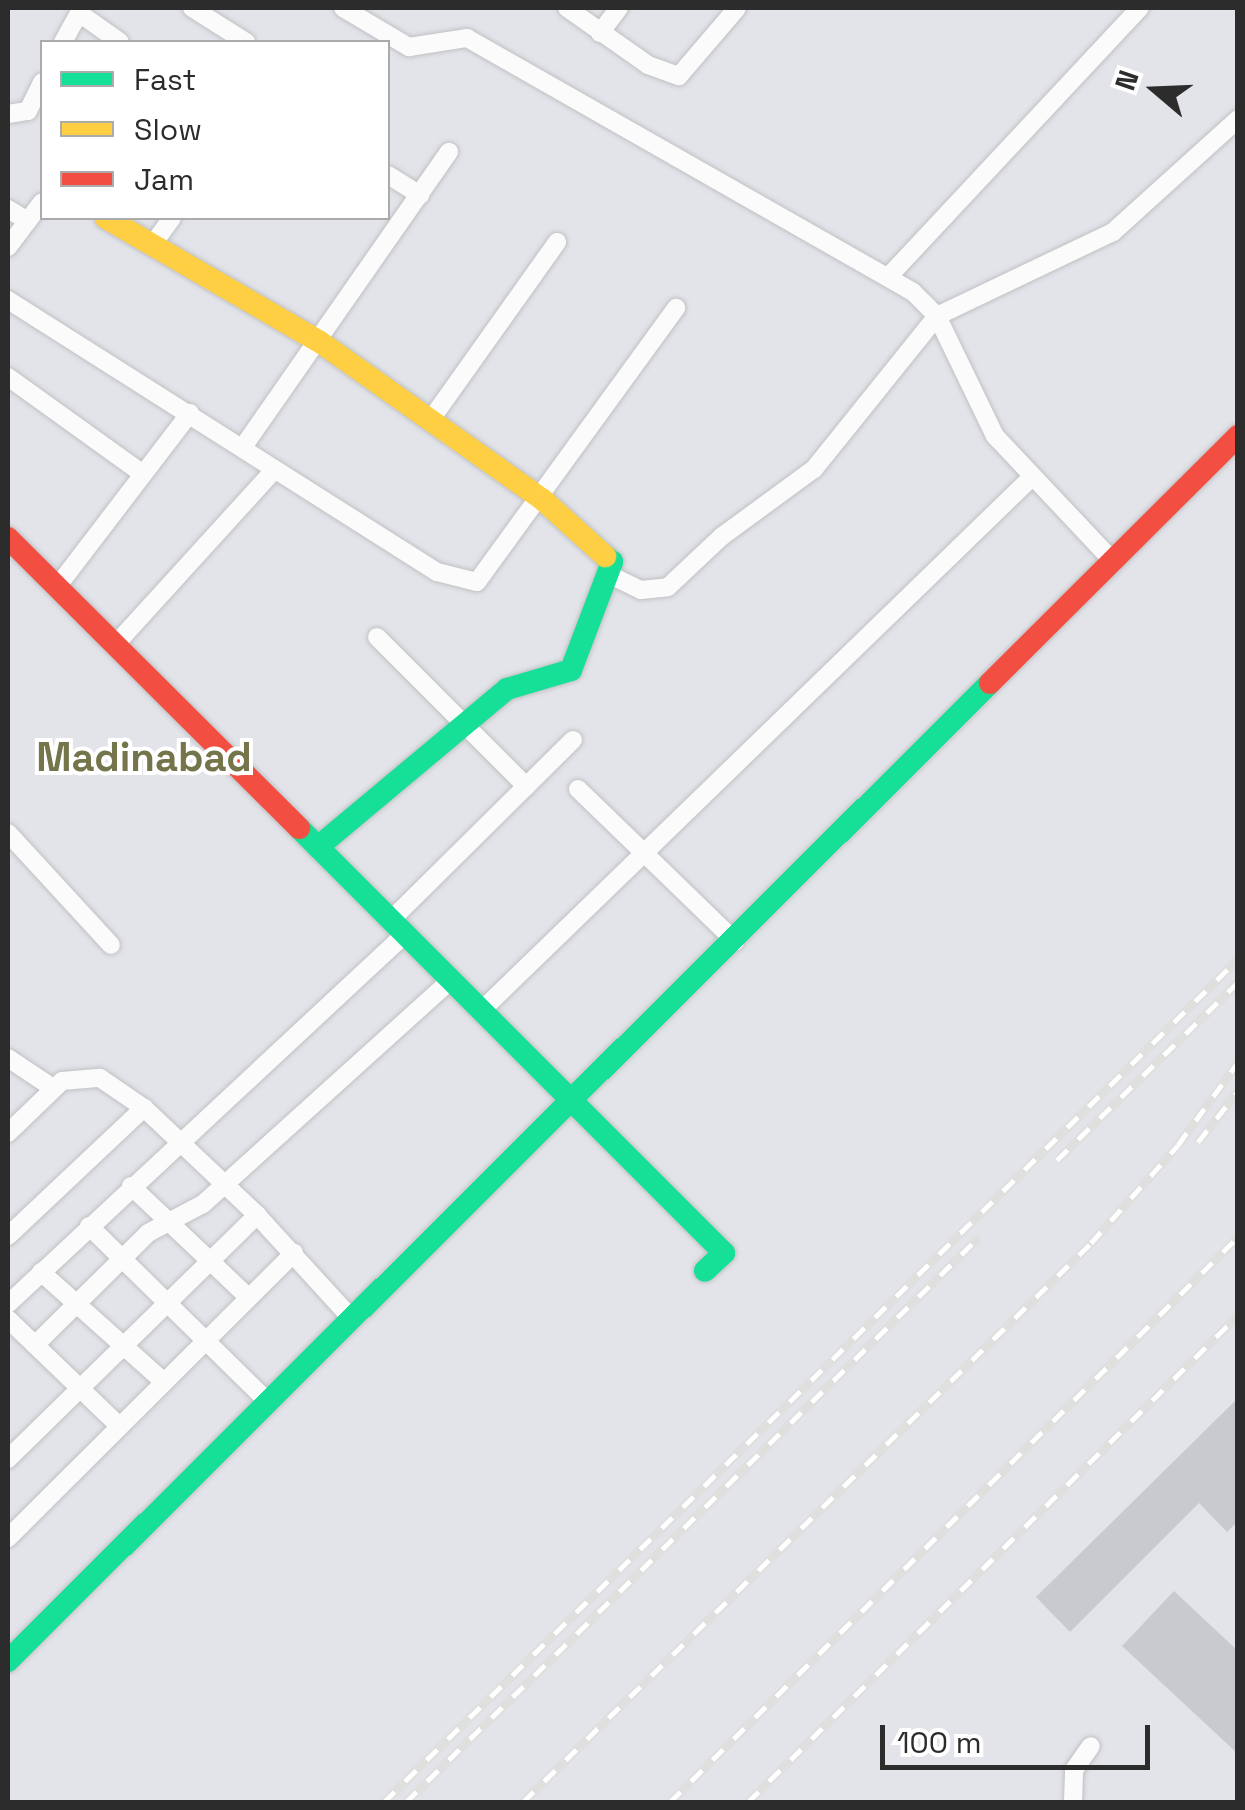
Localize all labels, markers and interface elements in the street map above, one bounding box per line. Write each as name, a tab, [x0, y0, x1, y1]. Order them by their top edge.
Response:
legend	[40, 40, 390, 220]
north arrow	[1105, 40, 1205, 140]
text: Fast	[134, 60, 196, 99]
text: N	[1107, 66, 1147, 95]
text: Slow	[134, 110, 202, 149]
text: Jam	[134, 160, 194, 199]
district label: Madinabad	[36, 734, 252, 782]
scale bar	[885, 1705, 1155, 1767]
text: 100 m	[897, 1723, 982, 1762]

